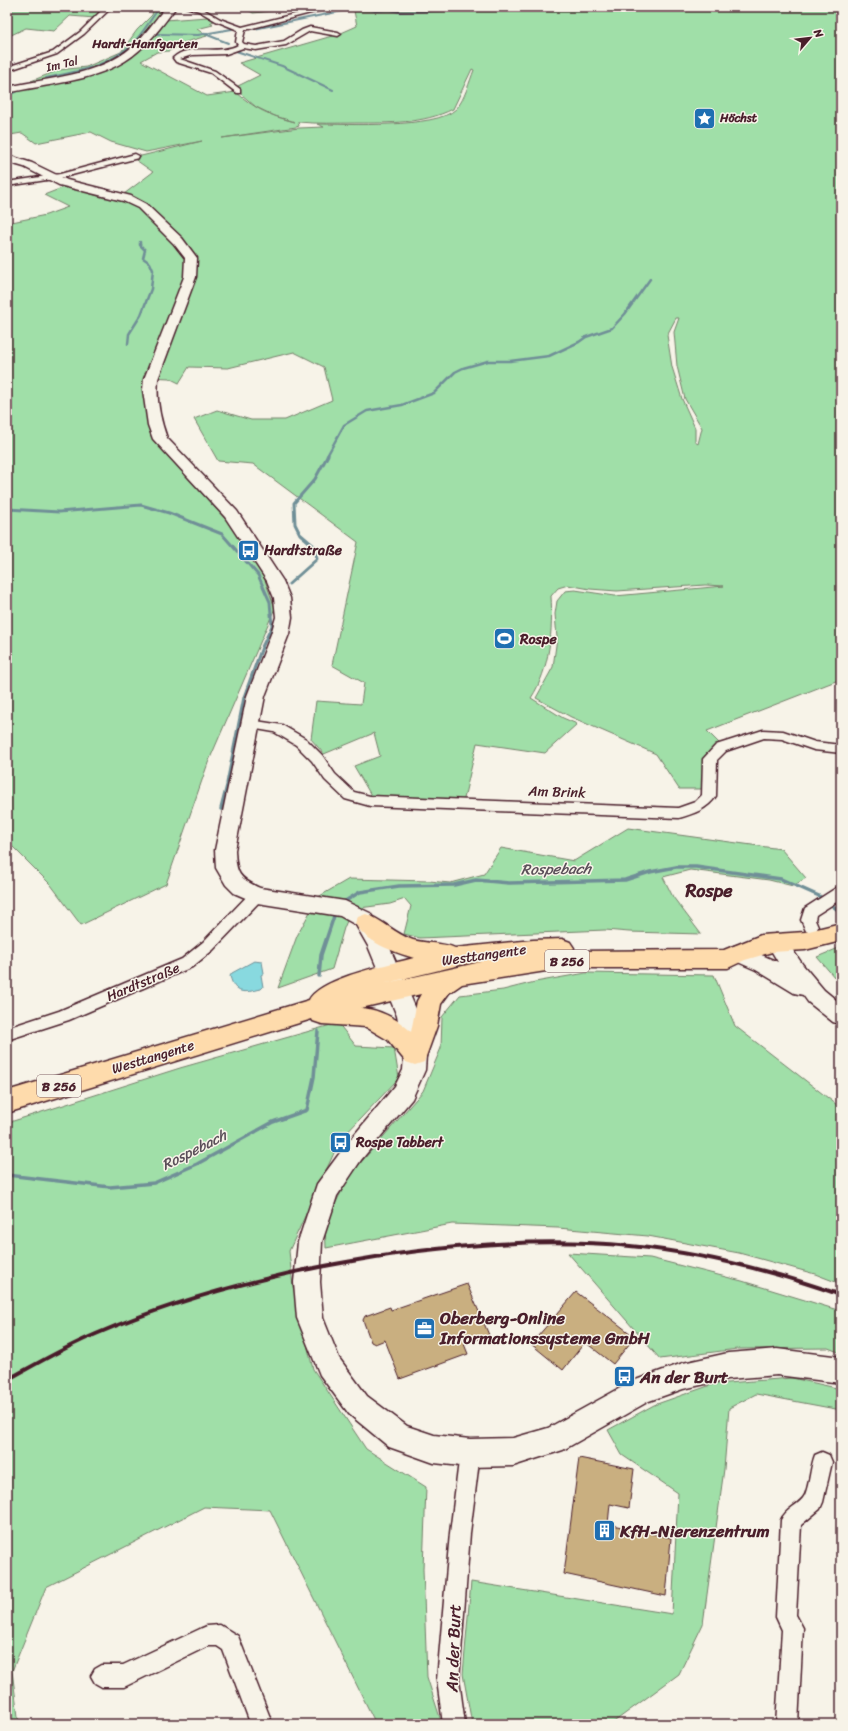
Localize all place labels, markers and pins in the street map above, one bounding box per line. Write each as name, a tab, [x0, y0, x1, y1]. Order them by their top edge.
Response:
place icon: Höchst	[692, 105, 718, 131]
place label: Höchst	[719, 107, 758, 129]
bus stop icon: Hardtstraße	[235, 537, 261, 563]
place label: Hardtstraße	[263, 538, 343, 563]
sports icon: Rospe	[492, 626, 518, 652]
place label: Rospe	[519, 627, 557, 652]
bus stop icon: Rospe Tabbert	[328, 1129, 354, 1155]
place label: Rospe Tabbert	[355, 1130, 445, 1155]
place label: Oberberg-Online Informationssysteme GmbH	[439, 1303, 651, 1353]
office icon: Oberberg-Online Informationssysteme GmbH	[412, 1315, 438, 1341]
place label: An der Burt	[639, 1362, 729, 1392]
bus stop icon: An der Burt	[612, 1364, 638, 1390]
place label: KfH-Nierenzentrum	[619, 1516, 770, 1546]
building icon: KfH-Nierenzentrum	[592, 1518, 618, 1544]

